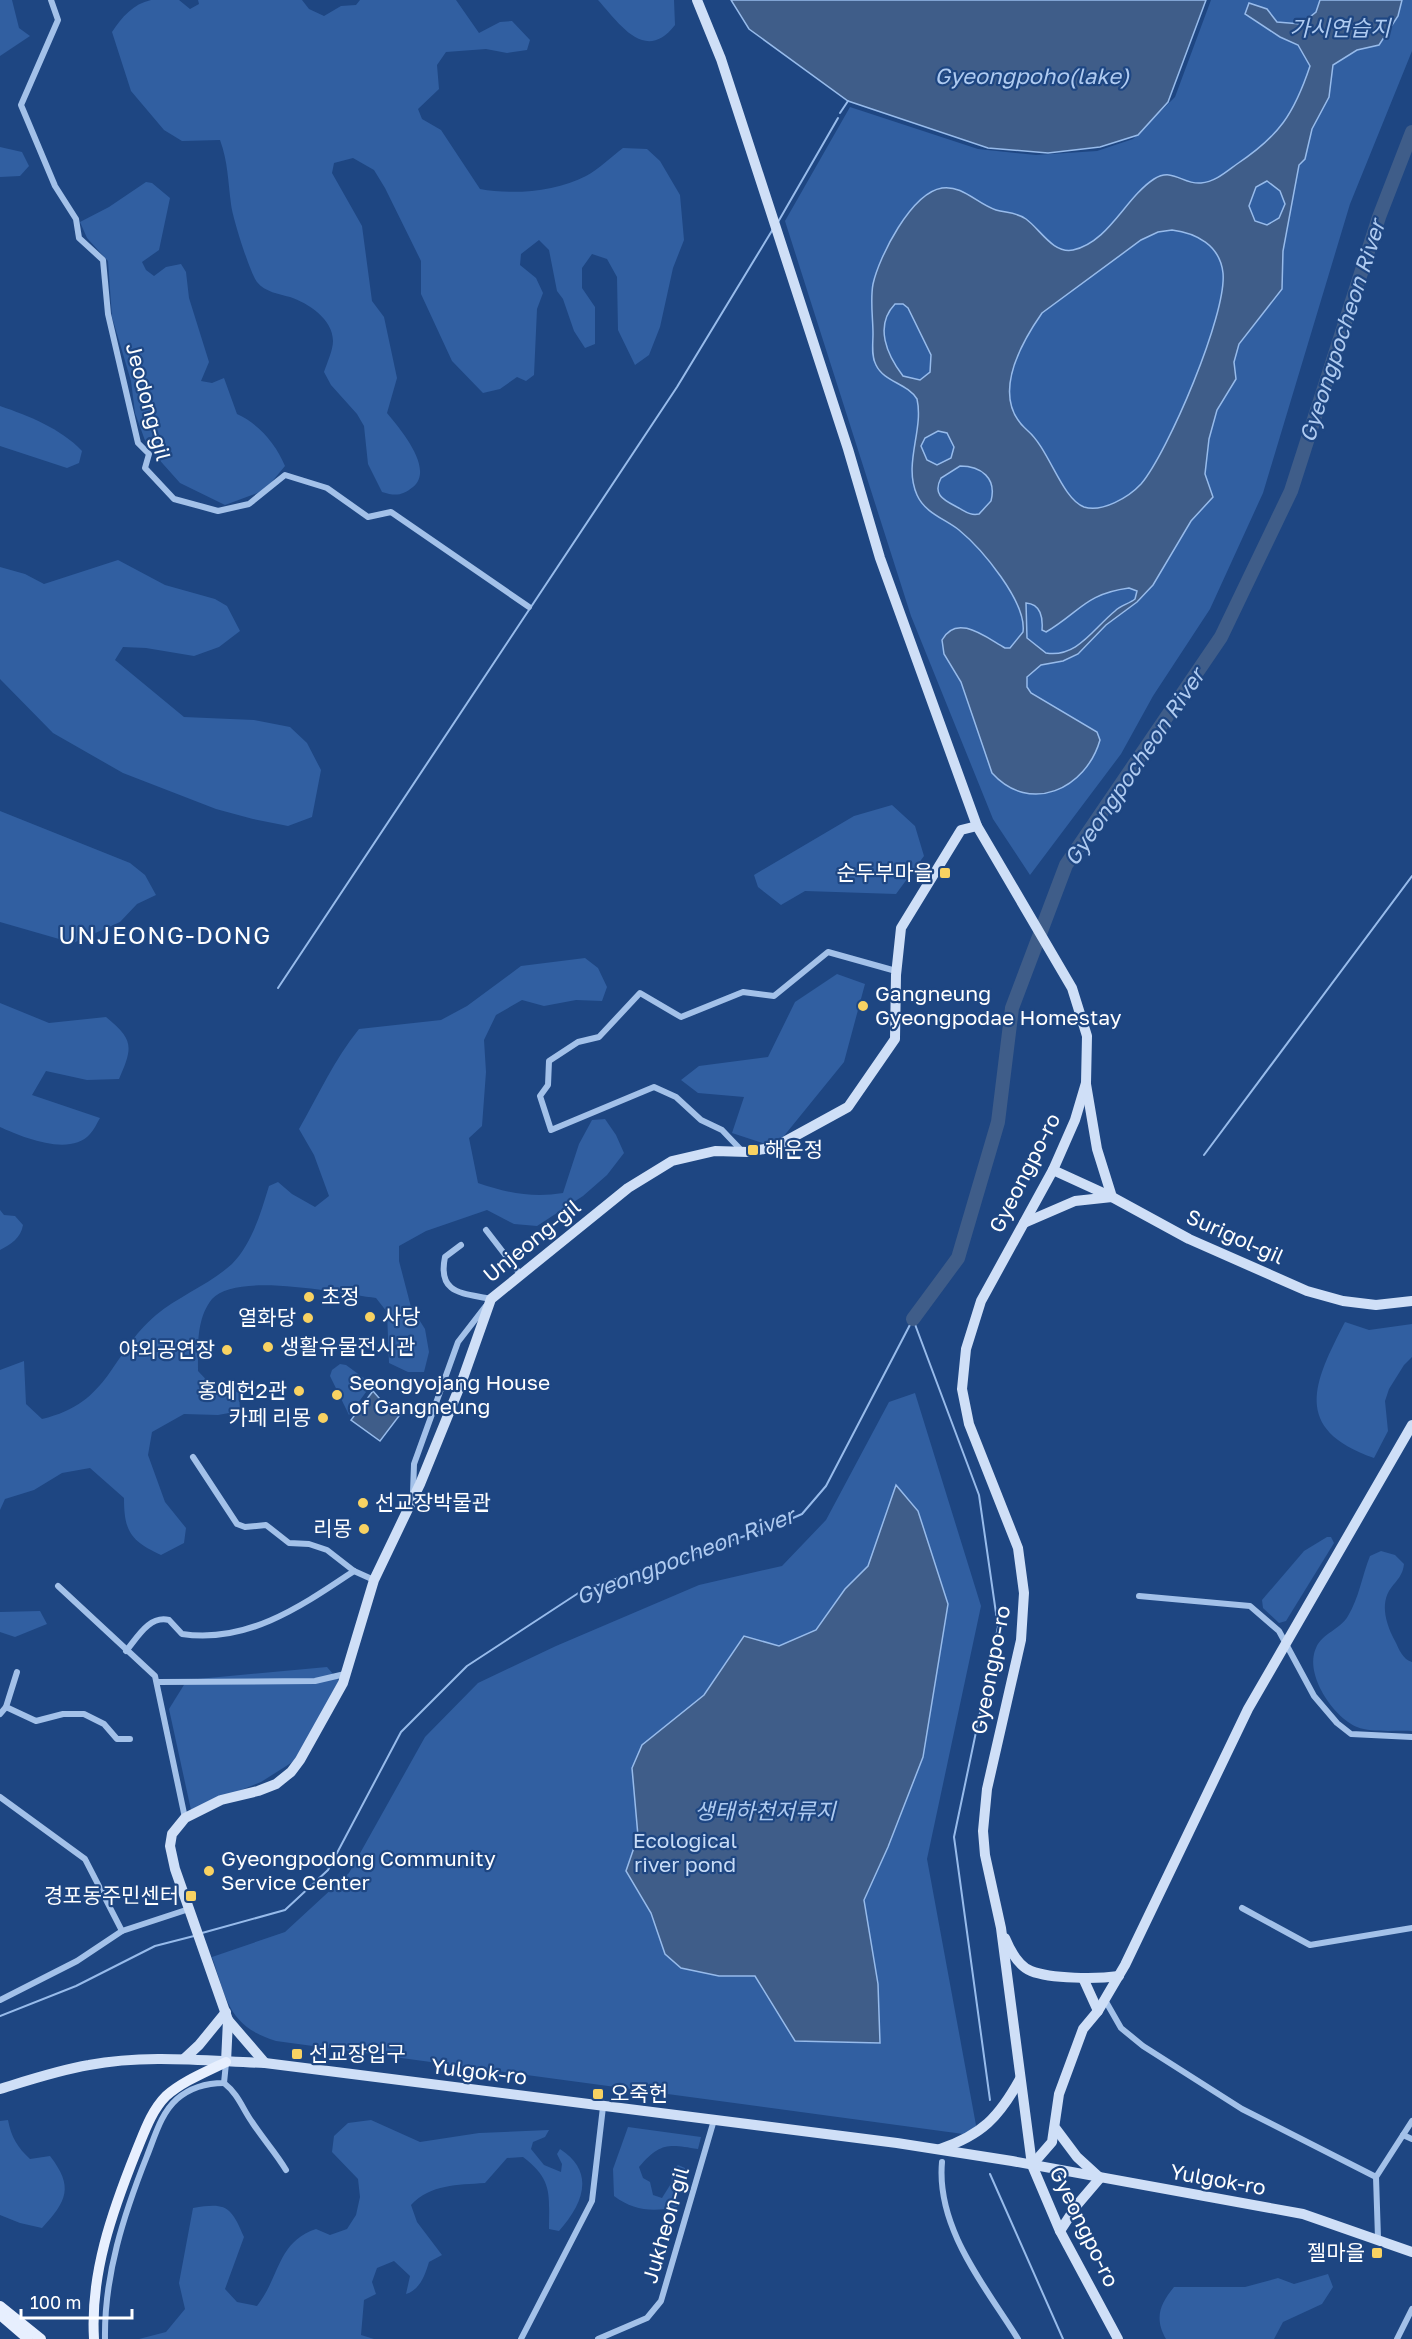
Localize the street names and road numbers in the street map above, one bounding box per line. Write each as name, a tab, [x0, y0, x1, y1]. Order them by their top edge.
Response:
street label: Jeodong-gil	[121, 340, 177, 464]
street label: Gyeongpo-ro	[983, 1108, 1065, 1237]
street label: Unjeong-gil	[477, 1193, 585, 1287]
street label: Surigol-gil	[1182, 1203, 1288, 1269]
street label: Gyeongpo-ro	[965, 1603, 1015, 1737]
street label: Yulgok-ro	[430, 2052, 529, 2090]
street label: Yulgok-ro	[1168, 2158, 1268, 2200]
street label: Gyeongpo-ro	[1045, 2162, 1125, 2291]
street label: Jukheon-gil	[636, 2163, 694, 2286]

